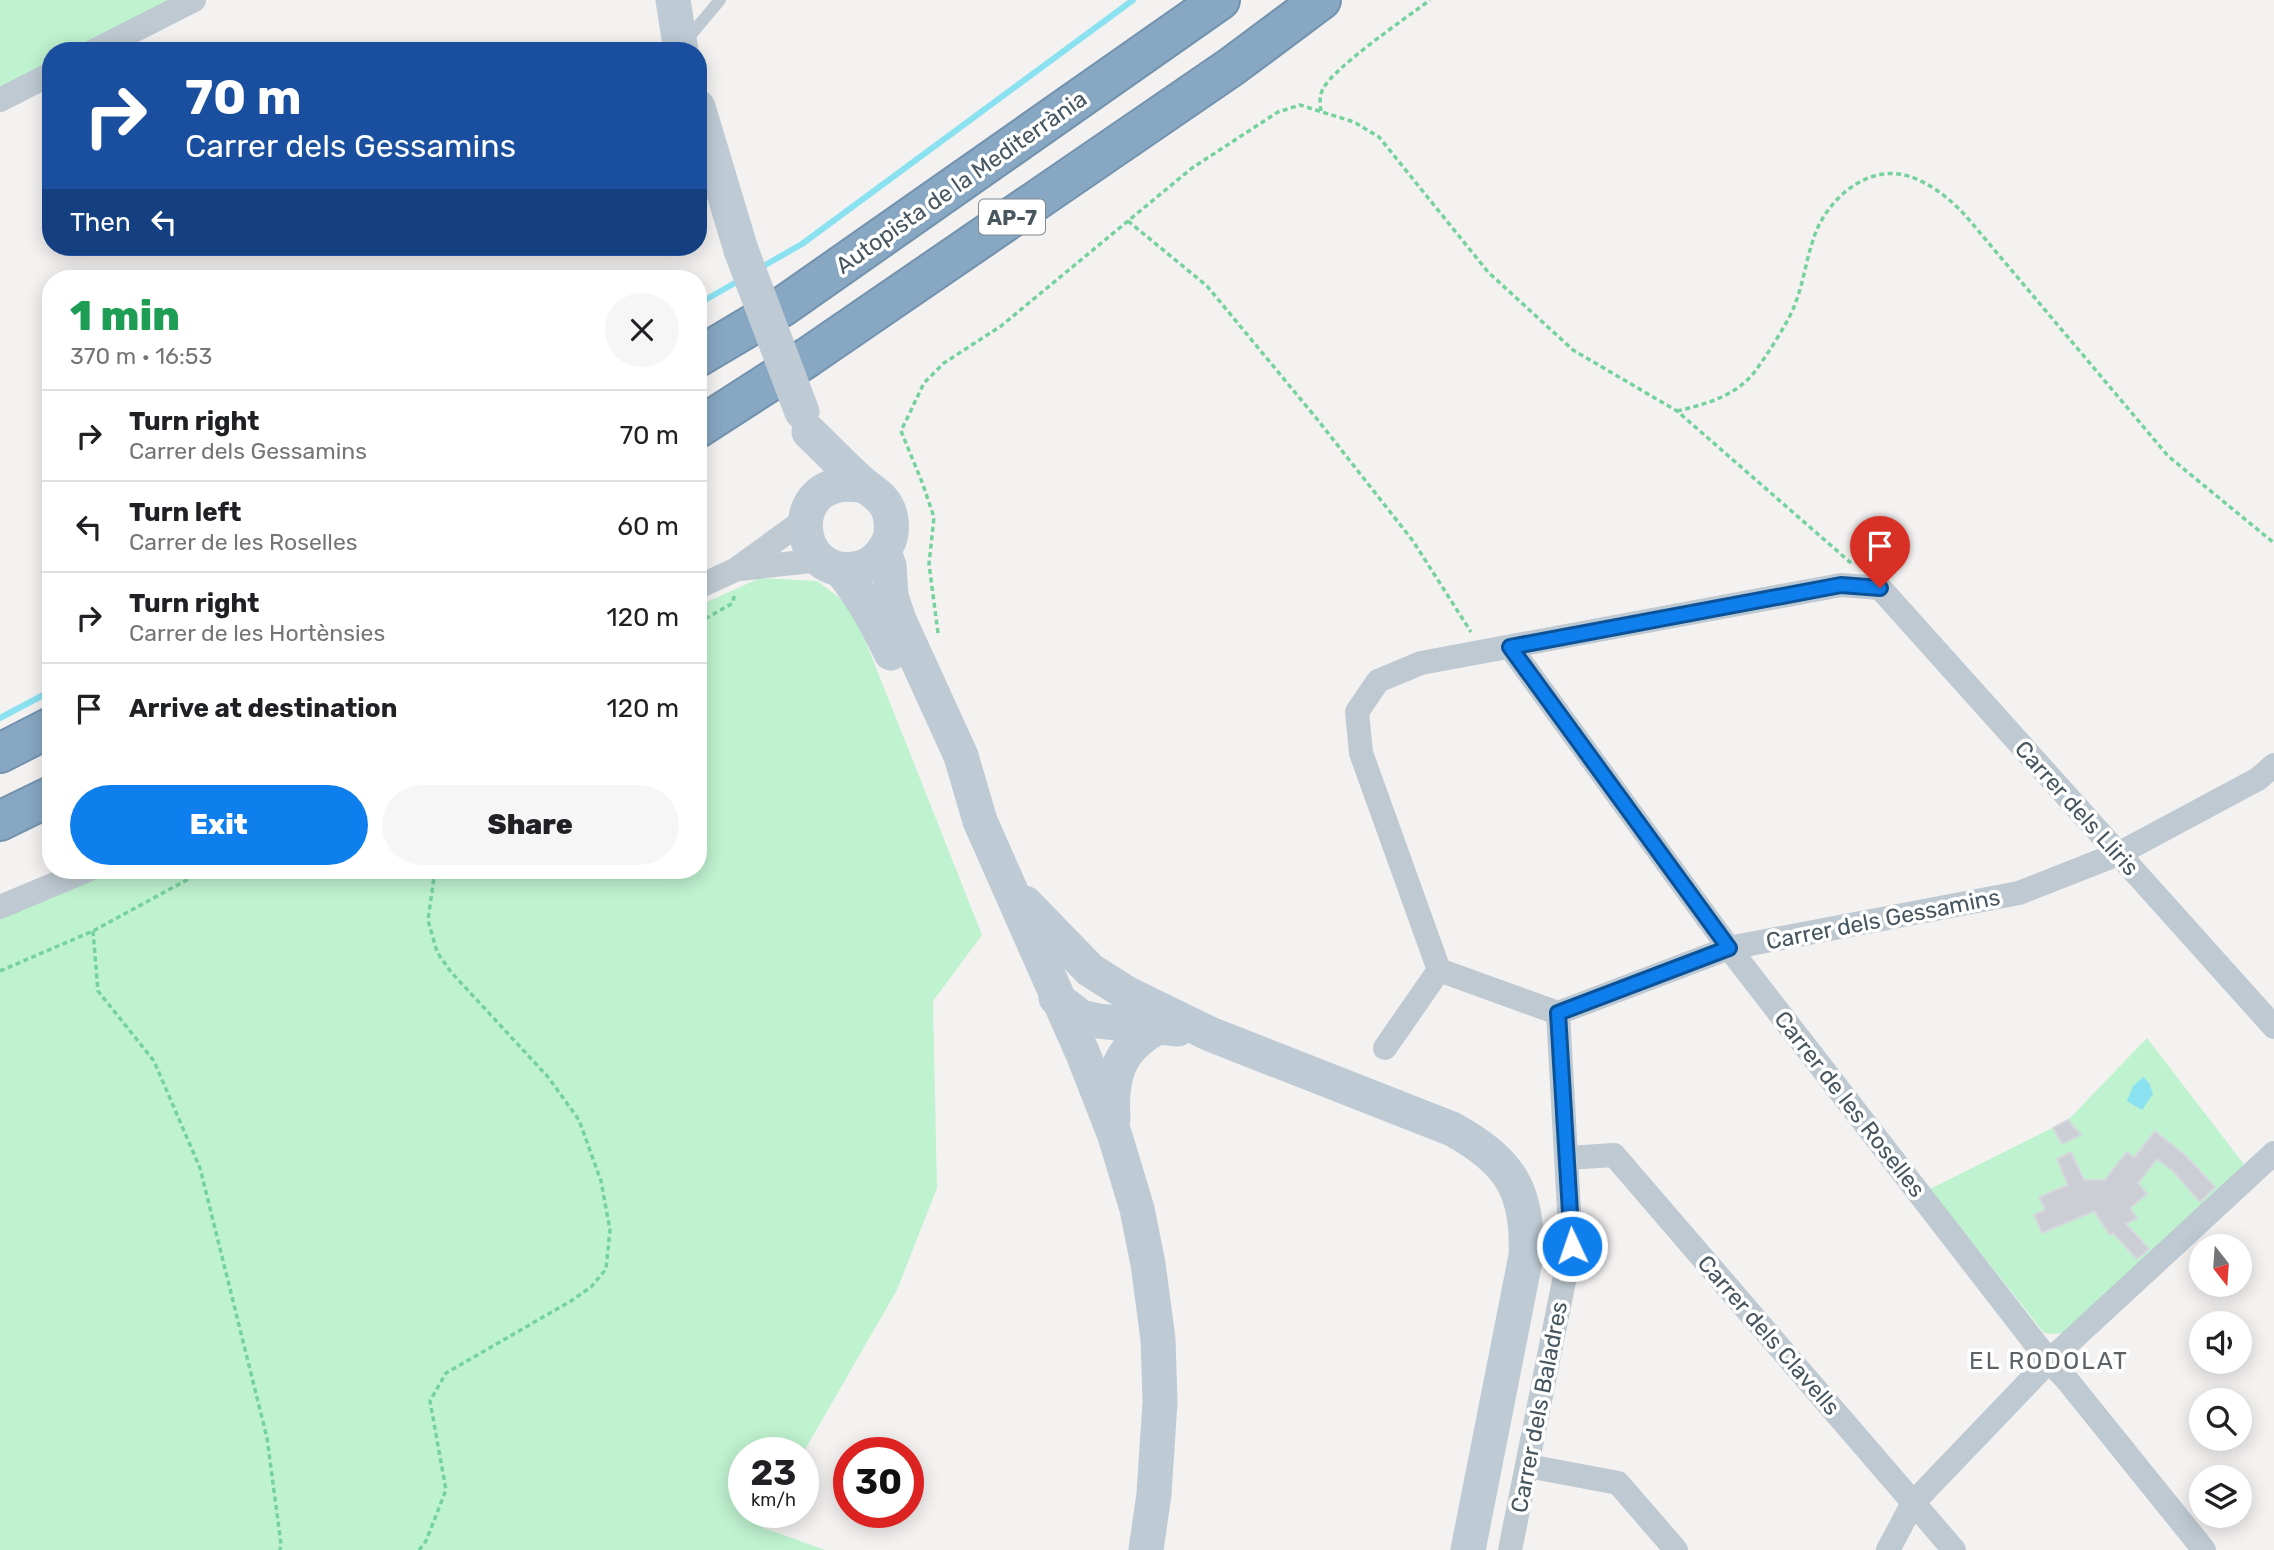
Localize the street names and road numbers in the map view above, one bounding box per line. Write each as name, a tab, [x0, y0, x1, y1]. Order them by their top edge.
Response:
street label: Autopista de la Mediterrània	[830, 84, 1092, 280]
road number: AP-7	[979, 200, 1045, 234]
street label: Carrer dels Lliris	[2009, 735, 2145, 881]
street label: Carrer dels Gessamins	[1764, 883, 2002, 955]
street label: Carrer de les Roselles	[1769, 1005, 1931, 1203]
street label: Carrer dels Clavells	[1692, 1249, 1846, 1421]
street label: Carrer dels Baladres	[1505, 1299, 1573, 1515]

